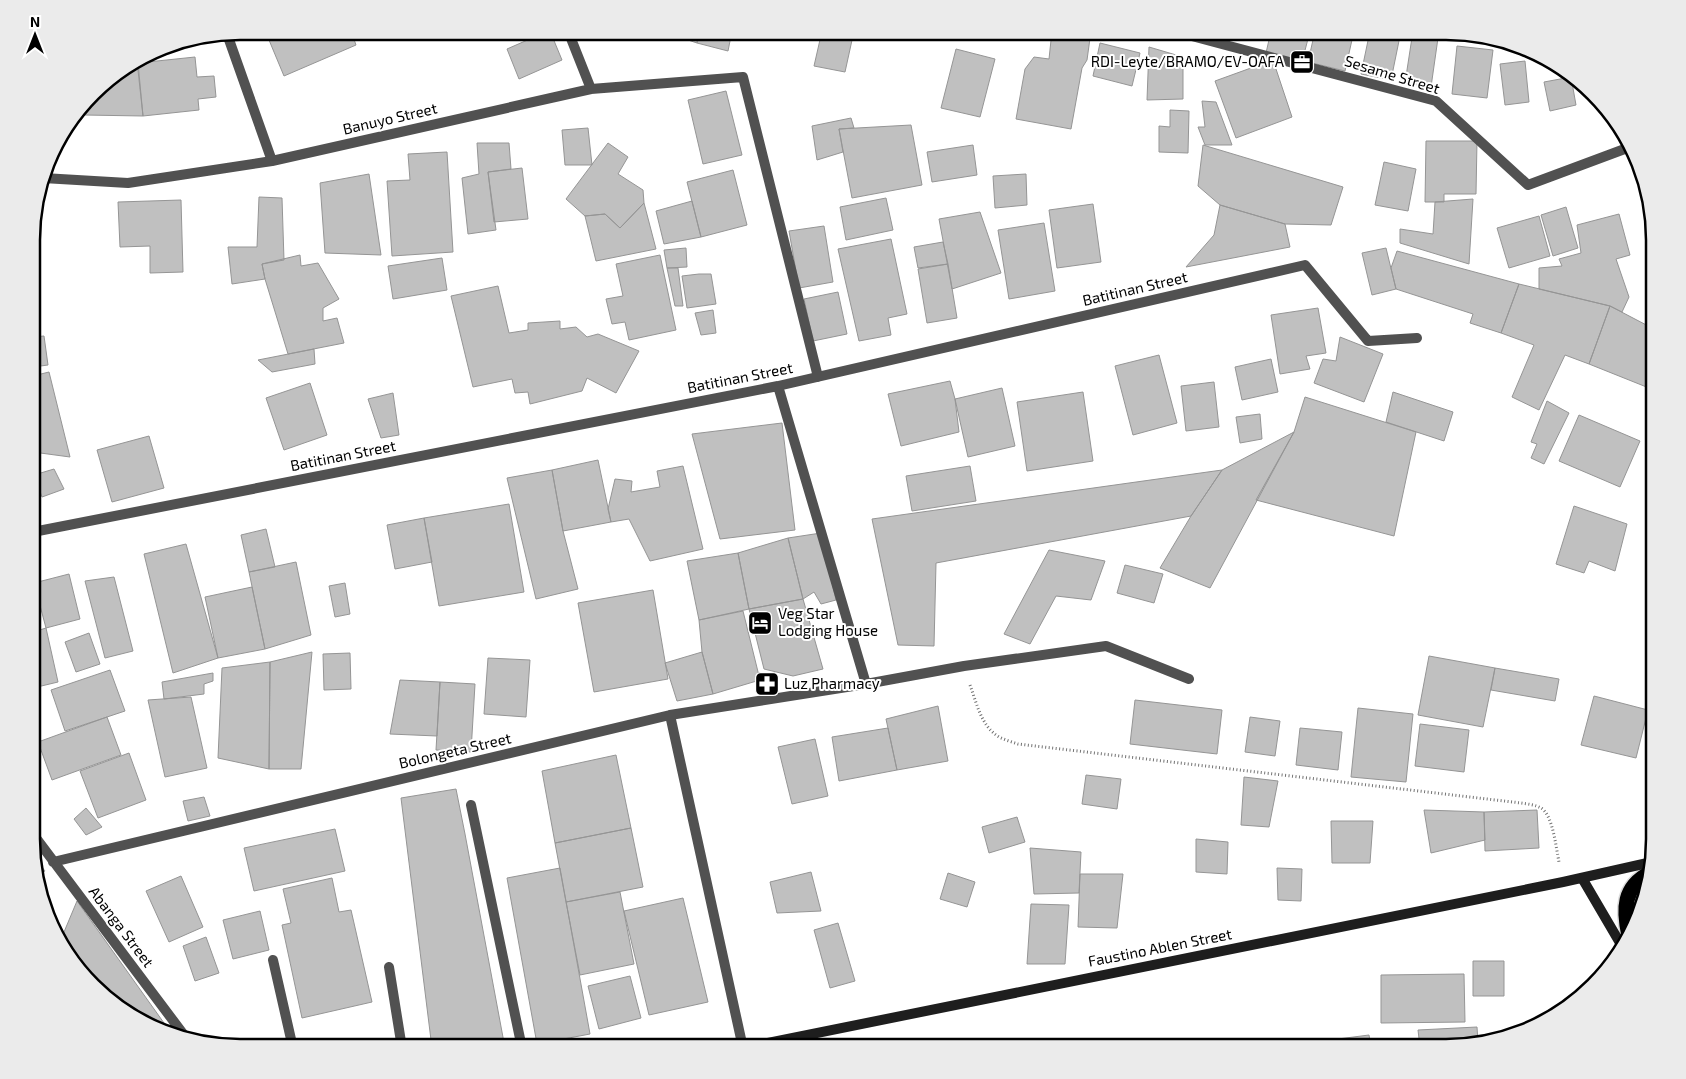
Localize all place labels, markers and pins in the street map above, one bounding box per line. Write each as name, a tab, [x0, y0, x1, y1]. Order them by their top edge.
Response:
office icon: RDI-Leyte/BRAMO/EV-OAFA	[1289, 49, 1315, 75]
place label: RDI-Leyte/BRAMO/EV-OAFA	[1091, 52, 1285, 70]
place label: Veg Star Lodging House	[778, 604, 878, 639]
hotel icon: Veg Star Lodging House	[747, 610, 773, 636]
pharmacy icon: Luz Pharmacy	[754, 671, 780, 697]
place label: Luz Pharmacy	[784, 674, 880, 692]

